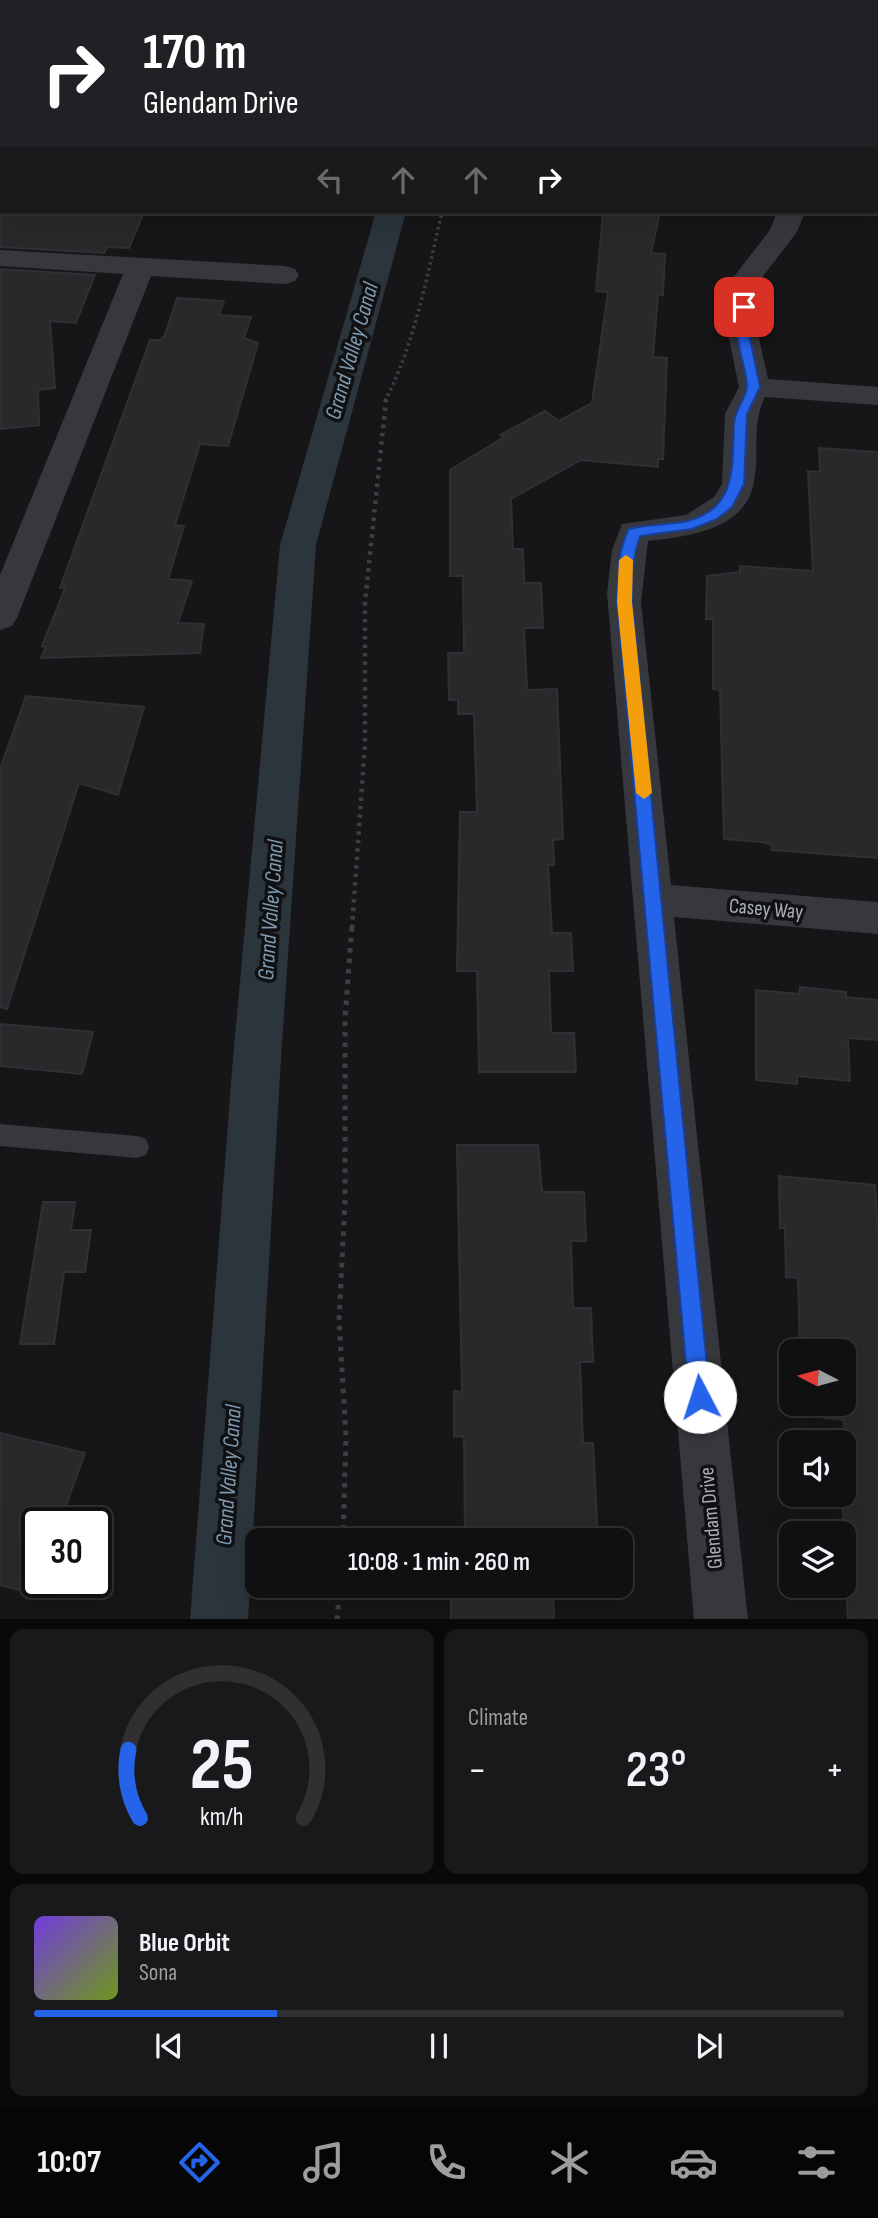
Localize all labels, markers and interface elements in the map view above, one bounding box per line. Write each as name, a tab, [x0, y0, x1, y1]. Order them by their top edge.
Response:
text: 170 m	[143, 24, 247, 83]
icon: right	[28, 28, 119, 119]
text: Glendam Drive	[143, 84, 299, 123]
icon: left	[311, 161, 349, 199]
icon: ahead	[384, 161, 422, 199]
icon: ahead	[457, 161, 495, 199]
icon: right	[530, 161, 568, 199]
pin	[714, 277, 774, 337]
water label: Grand Valley Canal	[319, 279, 385, 423]
icon: arrive	[725, 288, 763, 326]
water label: Grand Valley Canal	[252, 838, 290, 981]
street label: Casey Way	[728, 893, 804, 925]
north arrow	[779, 1339, 856, 1416]
map controls	[779, 1339, 856, 1598]
position arrow	[663, 1360, 737, 1434]
water label: Grand Valley Canal	[210, 1403, 248, 1546]
button: sound	[779, 1430, 856, 1507]
street label: Glendam Drive	[694, 1466, 728, 1570]
speed limit sign: 30	[21, 1507, 112, 1598]
button: layers	[779, 1521, 856, 1598]
text: 10:08 · 1 min · 260 m	[348, 1547, 530, 1578]
text: Climate	[468, 1704, 528, 1732]
text: 25	[190, 1722, 254, 1810]
text: 23°	[626, 1739, 686, 1802]
text: −	[468, 1748, 487, 1793]
text: +	[825, 1748, 844, 1793]
text: km/h	[200, 1801, 244, 1832]
text: Blue Orbit	[139, 1928, 230, 1959]
text: Sona	[139, 1959, 177, 1987]
icon: previous	[150, 2027, 188, 2065]
icon: pause	[420, 2027, 458, 2065]
icon: next	[690, 2027, 728, 2065]
icon: directions	[175, 2138, 224, 2187]
icon: music	[299, 2138, 348, 2187]
icon: phone	[422, 2138, 471, 2187]
icon: climate	[545, 2138, 594, 2187]
icon: car	[669, 2138, 718, 2187]
icon: filters	[792, 2138, 841, 2187]
text: 10:07	[37, 2143, 101, 2182]

